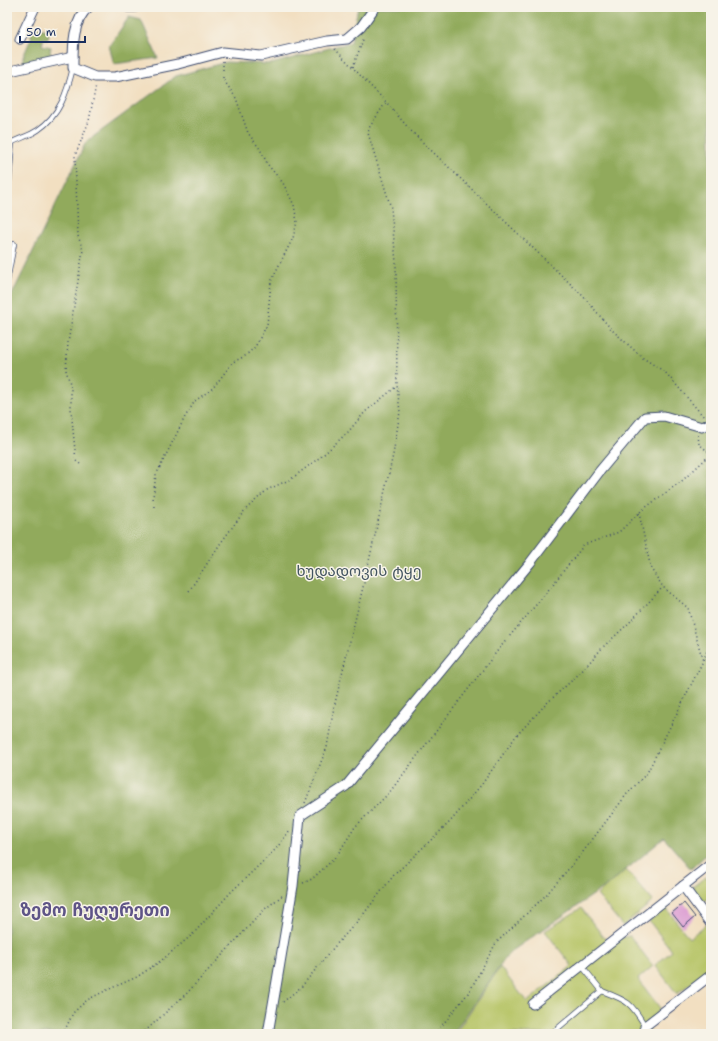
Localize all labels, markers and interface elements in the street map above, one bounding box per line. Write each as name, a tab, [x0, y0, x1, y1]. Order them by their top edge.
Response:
scale bar	[20, 18, 85, 44]
text: 50 m	[26, 24, 56, 40]
park label: ხუდადოვის ტყე	[296, 561, 422, 581]
district label: ზემო ჩუღურეთი	[20, 899, 170, 921]

